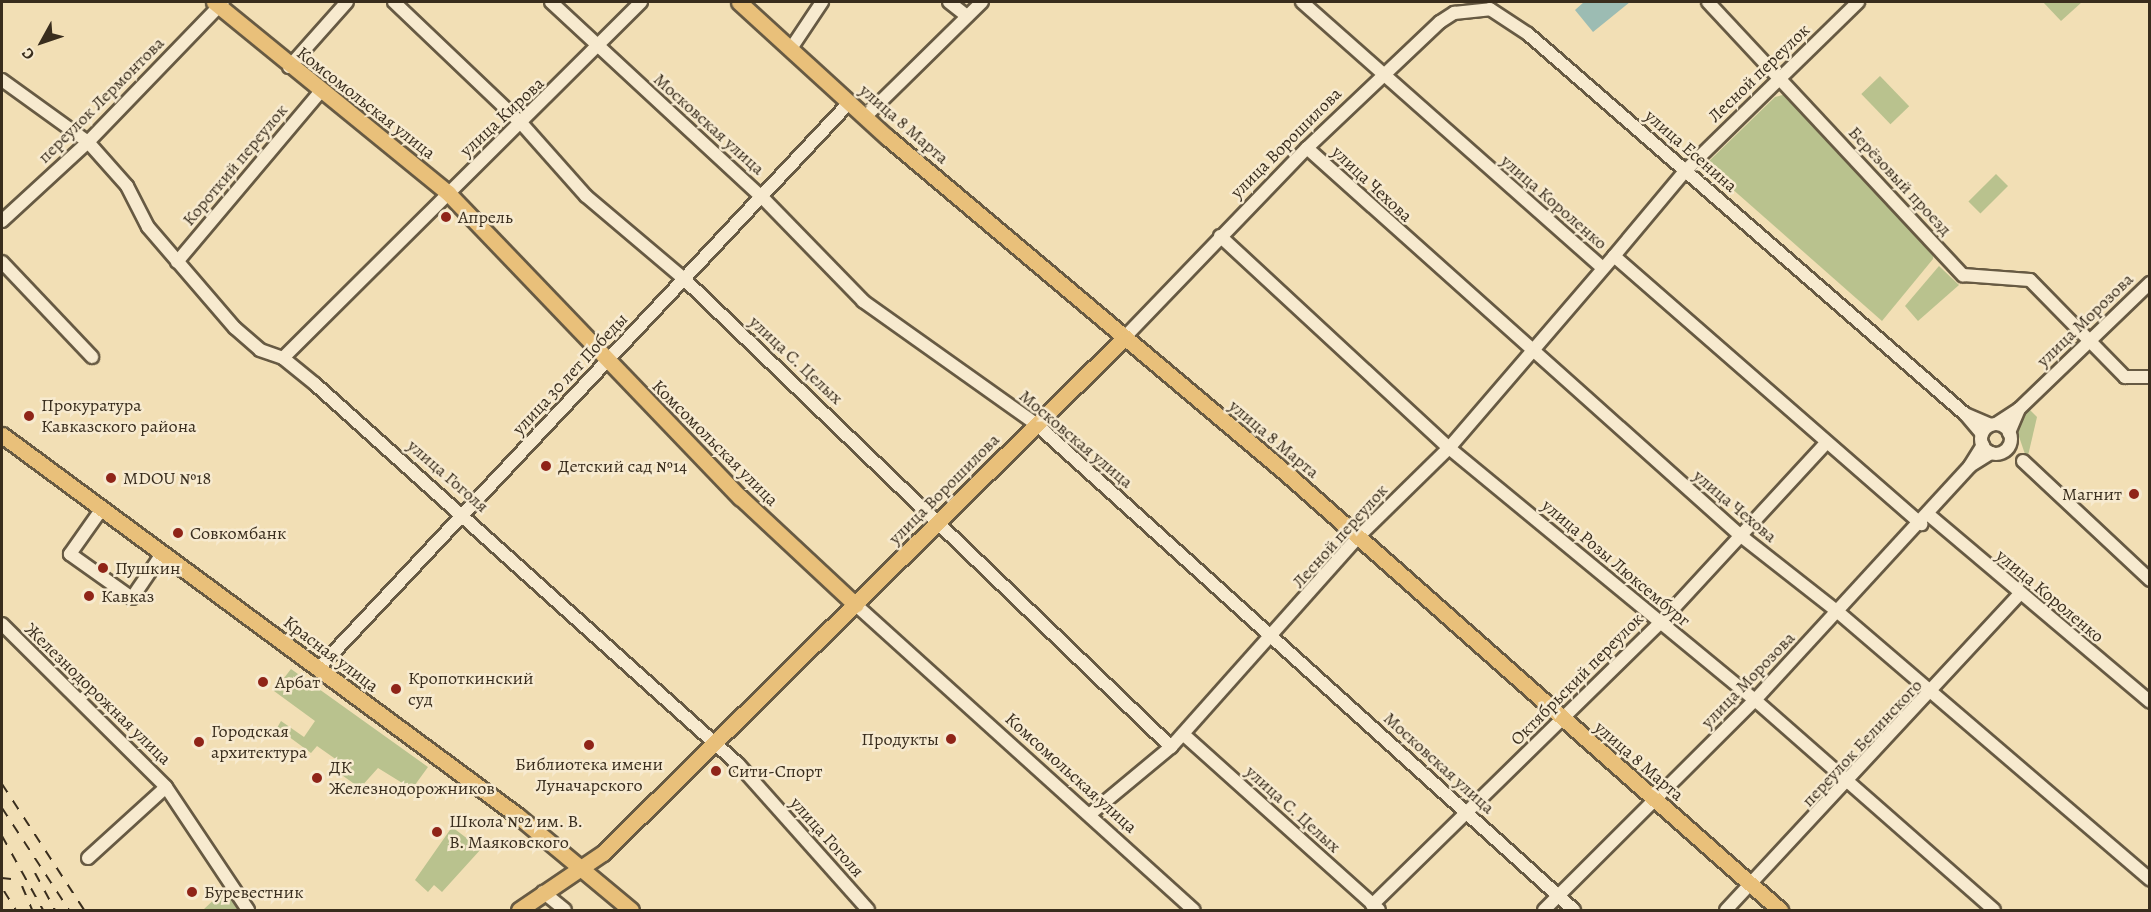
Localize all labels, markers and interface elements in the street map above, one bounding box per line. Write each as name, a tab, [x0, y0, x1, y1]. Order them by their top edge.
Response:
north arrow	[12, 12, 72, 72]
street label: Лесной переулок	[1704, 19, 1814, 127]
street label: переулок Лермонтова	[33, 32, 169, 168]
street label: Комсомольская улица	[292, 42, 440, 164]
text: С	[17, 43, 40, 64]
street label: Московская улица	[649, 69, 769, 179]
street label: улица Кирова	[456, 73, 548, 161]
street label: улица 8 Марта	[855, 79, 953, 169]
street label: улица Ворошилова	[1226, 83, 1346, 203]
street label: Короткий переулок	[178, 100, 292, 230]
street label: улица Есенина	[1640, 105, 1742, 197]
street label: Берёзовый проезд	[1844, 122, 1956, 240]
street label: улица Чехова	[1327, 141, 1417, 227]
street label: улица Короленко	[1496, 150, 1612, 254]
place label: Апрель	[458, 206, 513, 228]
marker: Апрель	[439, 210, 453, 224]
street label: улица Морозова	[2032, 269, 2138, 371]
street label: улица 30 лет Победы	[508, 309, 632, 439]
street label: улица С. Целых	[745, 311, 847, 409]
street label: Комсомольская улица	[647, 375, 783, 511]
street label: Московская улица	[1015, 385, 1137, 493]
place label: Прокуратура Кавказского района	[41, 395, 196, 438]
street label: улица 8 Марта	[1225, 395, 1323, 483]
marker: Прокуратура Кавказского района	[22, 409, 36, 423]
street label: улица Ворошилова	[884, 429, 1004, 549]
street label: улица Гоголя	[403, 435, 493, 517]
place label: Детский сад №14	[558, 455, 687, 477]
marker: Детский сад №14	[539, 459, 553, 473]
street label: улица Чехова	[1689, 465, 1781, 547]
place label: MDOU №18	[123, 467, 211, 489]
marker: MDOU №18	[104, 471, 118, 485]
street label: Лесной переулок	[1288, 479, 1392, 593]
place label: Магнит	[2062, 483, 2122, 505]
marker: Магнит	[2127, 487, 2141, 501]
street label: улица Розы Люксембург	[1538, 495, 1694, 631]
place label: Совкомбанк	[190, 522, 286, 544]
marker: Совкомбанк	[171, 526, 185, 540]
street label: улица Короленко	[1992, 545, 2108, 647]
place label: Пушкин	[115, 557, 180, 579]
marker: Пушкин	[96, 561, 110, 575]
place label: Кавказ	[101, 585, 154, 607]
marker: Кавказ	[82, 589, 96, 603]
street label: Октябрьский переулок	[1506, 608, 1648, 750]
street label: Красная улица	[279, 611, 383, 697]
street label: Железнодорожная улица	[20, 618, 176, 770]
street label: улица Морозова	[1697, 627, 1799, 733]
place label: Кропоткинский суд	[408, 668, 534, 710]
place label: Арбат	[275, 671, 320, 693]
marker: Арбат	[256, 675, 270, 689]
street label: переулок Белинского	[1797, 675, 1927, 811]
marker: Кропоткинский суд	[389, 682, 403, 696]
street label: Комсомольская улица	[1001, 708, 1141, 838]
street label: Московская улица	[1379, 708, 1499, 818]
street label: улица 8 Марта	[1590, 716, 1688, 806]
place label: Городская архитектура	[211, 721, 307, 764]
place label: Продукты	[861, 728, 939, 750]
marker: Продукты	[944, 732, 958, 746]
marker: Городская архитектура	[192, 735, 206, 749]
marker: Библиотека имени Луначарского	[582, 738, 596, 752]
place label: Библиотека имени Луначарского	[515, 754, 663, 796]
place label: ДК Железнодорожников	[329, 757, 495, 800]
place label: Сити-Спорт	[728, 760, 823, 782]
street label: улица С. Целых	[1241, 761, 1345, 857]
marker: Сити-Спорт	[709, 764, 723, 778]
marker: ДК Железнодорожников	[310, 771, 324, 785]
street label: улица Гоголя	[785, 792, 869, 882]
place label: Школа №2 им. В. В. Маяковского	[449, 811, 583, 854]
marker: Школа №2 им. В. В. Маяковского	[430, 825, 444, 839]
place label: Буревестник	[204, 881, 303, 903]
marker: Буревестник	[185, 885, 199, 899]

